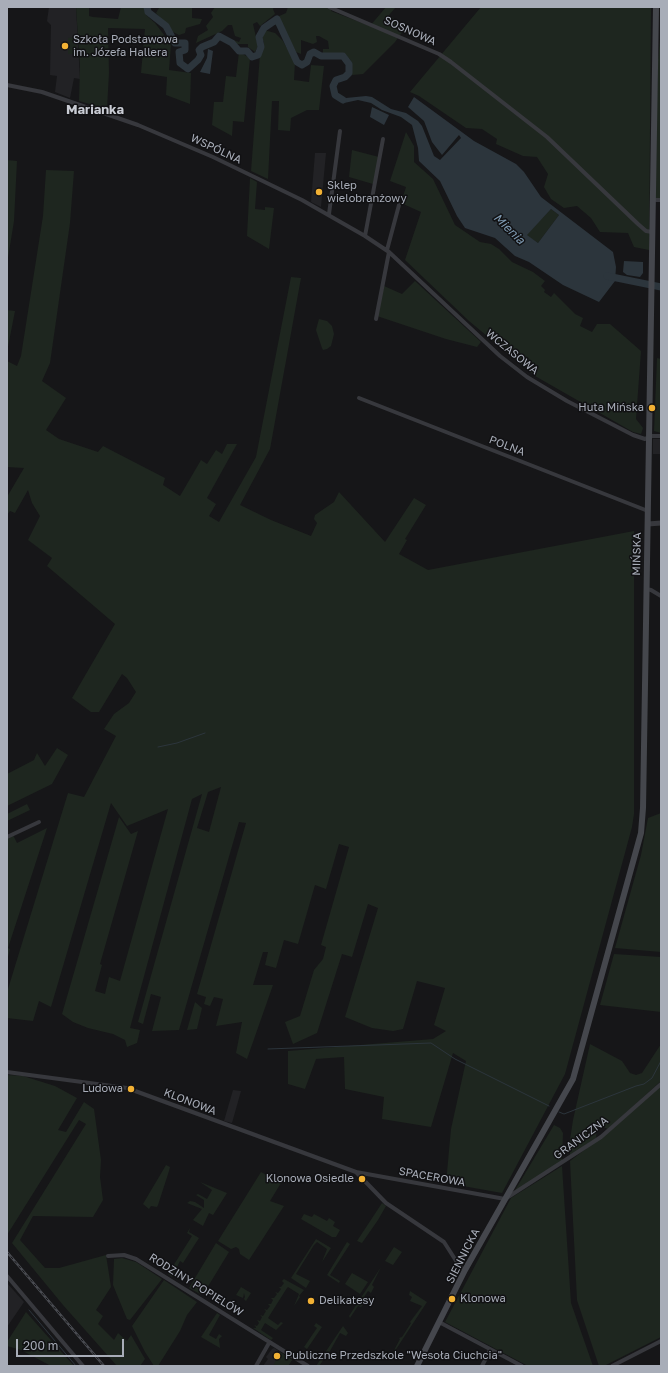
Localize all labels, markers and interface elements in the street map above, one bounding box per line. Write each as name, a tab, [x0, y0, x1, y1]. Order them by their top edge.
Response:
street label: SOSNOWA	[382, 14, 438, 48]
place label: Szkoła Podstawowa im. Józefa Hallera	[73, 33, 178, 59]
marker: Szkoła Podstawowa im. Józefa Hallera	[60, 41, 70, 51]
district label: Marianka	[66, 102, 124, 118]
street label: WSPÓLNA	[188, 131, 244, 167]
place label: Sklep wielobranżowy	[327, 179, 407, 205]
marker: Sklep wielobranżowy	[314, 187, 324, 197]
water label: Mienia	[490, 211, 528, 247]
street label: WCZASOWA	[483, 327, 541, 377]
place label: Huta Mińska	[578, 401, 644, 415]
marker: Huta Mińska	[647, 403, 657, 413]
street label: POLNA	[487, 433, 527, 459]
street label: MIŃSKA	[630, 532, 644, 576]
place label: Ludowa	[82, 1082, 123, 1096]
marker: Ludowa	[126, 1084, 136, 1094]
street label: KLONOWA	[162, 1086, 218, 1118]
street label: GRANICZNA	[551, 1114, 611, 1162]
street label: SPACEROWA	[398, 1165, 466, 1189]
place label: Klonowa Osiedle	[266, 1172, 354, 1186]
marker: Klonowa Osiedle	[357, 1174, 367, 1184]
street label: SIENNICKA	[443, 1226, 483, 1286]
street label: RODZINY POPIELÓW	[146, 1251, 246, 1319]
place label: Klonowa	[460, 1292, 506, 1306]
place label: Delikatesy	[319, 1294, 375, 1308]
marker: Klonowa	[447, 1294, 457, 1304]
marker: Delikatesy	[306, 1296, 316, 1306]
scale bar	[18, 1331, 126, 1357]
text: 200 m	[23, 1338, 58, 1353]
place label: Publiczne Przedszkole "Wesoła Ciuchcia"	[285, 1349, 502, 1363]
marker: Publiczne Przedszkole "Wesoła Ciuchcia"	[272, 1351, 282, 1361]

